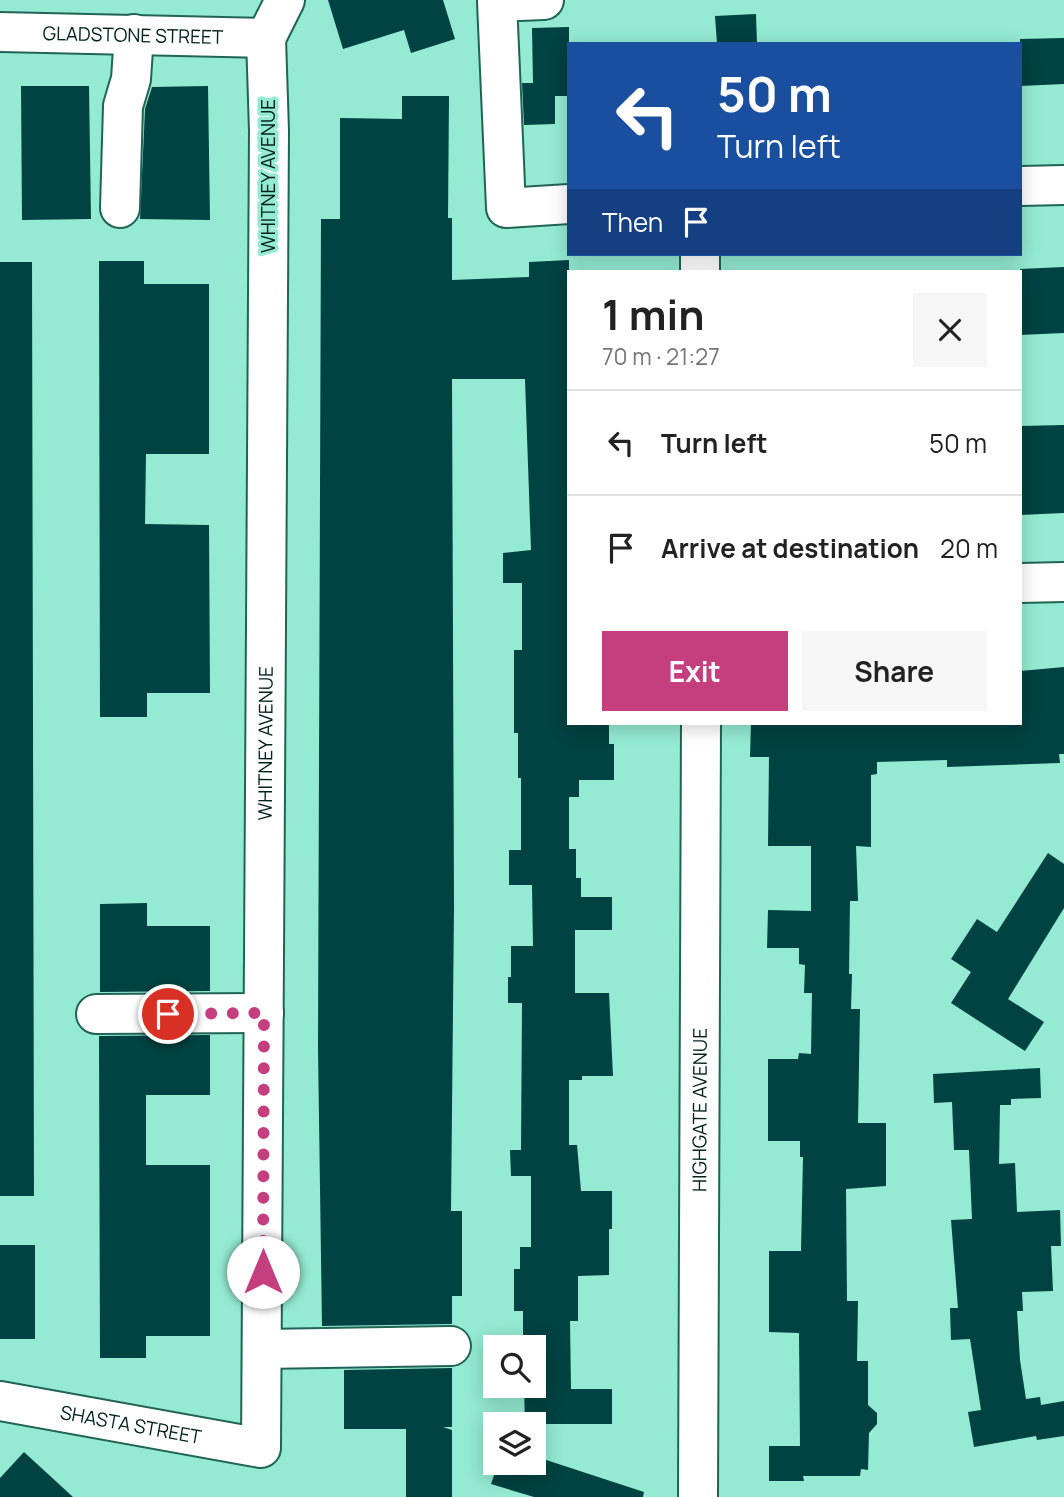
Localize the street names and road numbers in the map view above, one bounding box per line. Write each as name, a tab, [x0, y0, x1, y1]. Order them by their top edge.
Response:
street label: GLADSTONE STREET	[42, 20, 224, 50]
street label: WHITNEY AVENUE	[255, 99, 281, 253]
street label: WHITNEY AVENUE	[252, 666, 279, 820]
street label: HIGHGATE AVENUE	[686, 1028, 713, 1192]
street label: SHASTA STREET	[58, 1399, 204, 1450]

